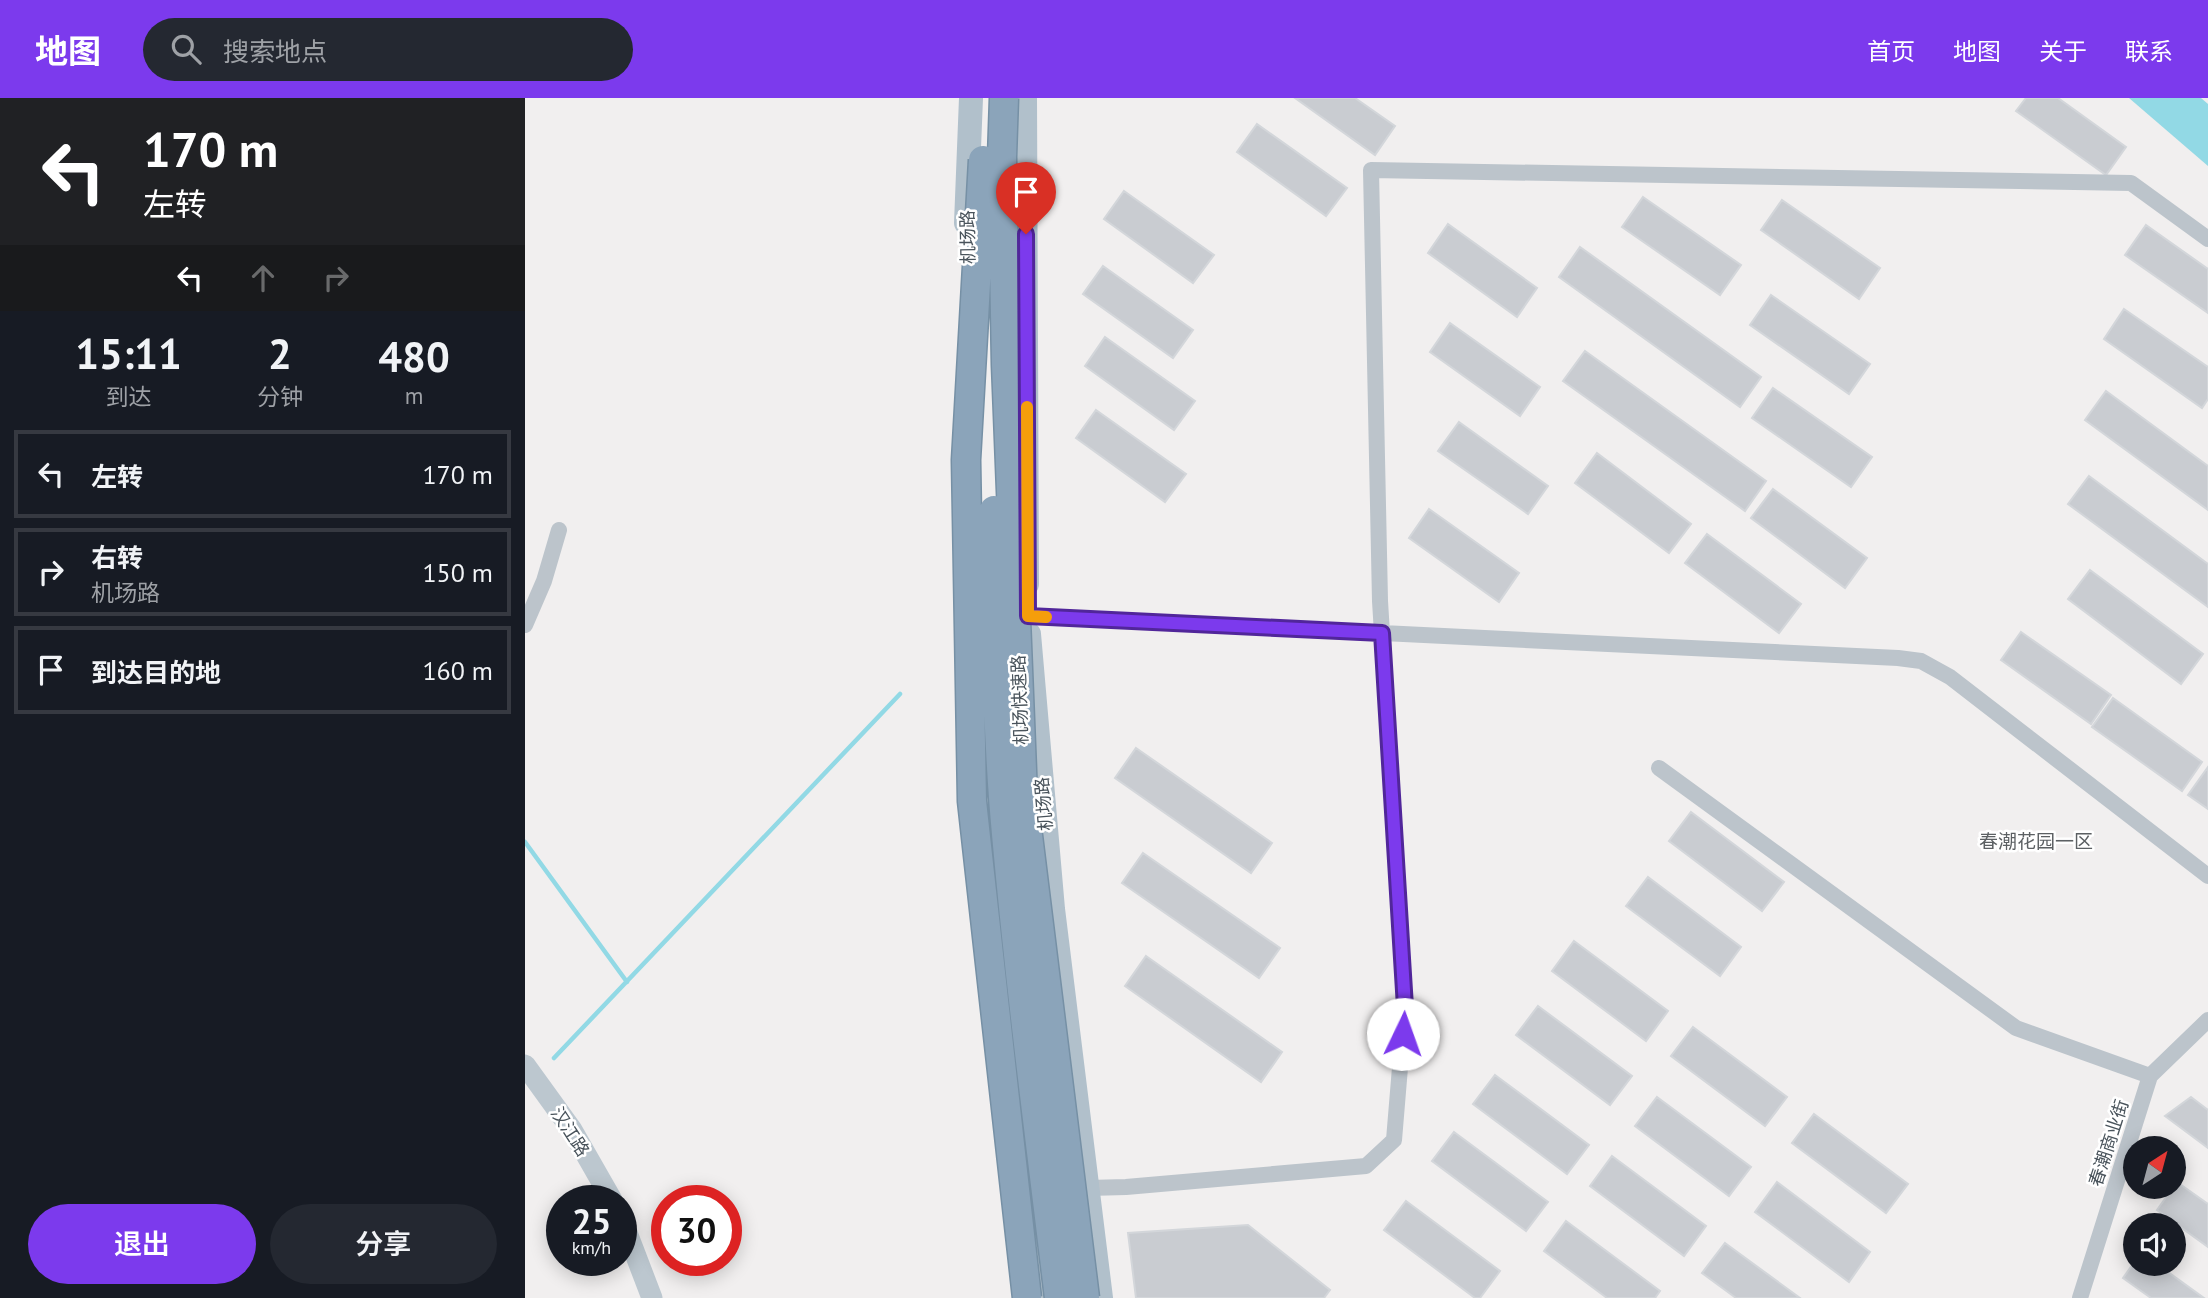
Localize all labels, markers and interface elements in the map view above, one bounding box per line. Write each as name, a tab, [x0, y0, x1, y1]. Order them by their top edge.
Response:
search box	[143, 18, 633, 81]
text: 地图	[35, 29, 101, 72]
icon: search	[167, 30, 205, 68]
text: 搜索地点	[223, 35, 327, 68]
text: 首页	[1867, 36, 1915, 67]
text: 地图	[1953, 36, 2001, 67]
text: 关于	[2039, 36, 2087, 67]
text: 联系	[2125, 36, 2173, 67]
text: 170 m	[143, 117, 278, 181]
icon: left	[28, 126, 119, 217]
pin	[996, 162, 1056, 234]
icon: arrive	[1007, 173, 1045, 211]
text: 左转	[143, 183, 207, 225]
street label: 机场路	[956, 210, 979, 264]
icon: left	[171, 259, 209, 297]
icon: ahead	[244, 259, 282, 297]
icon: right	[317, 259, 355, 297]
text: 15:11	[75, 326, 182, 381]
text: 2	[268, 326, 292, 381]
text: 480	[378, 329, 450, 384]
text: m	[405, 381, 423, 410]
text: 到达	[106, 382, 152, 411]
text: 分钟	[257, 382, 303, 411]
icon: left	[32, 455, 70, 493]
text: 170 m	[422, 458, 493, 491]
text: 左转	[91, 460, 143, 493]
text: 右转	[91, 541, 143, 574]
icon: right	[32, 553, 70, 591]
text: 150 m	[422, 556, 493, 589]
text: 机场路	[91, 578, 160, 607]
icon: arrive	[32, 651, 70, 689]
text: 160 m	[422, 654, 493, 687]
street label: 机场快速路	[1006, 655, 1033, 745]
text: 到达目的地	[91, 656, 221, 689]
street label: 机场路	[1030, 776, 1057, 832]
district label: 春潮花园一区	[1979, 829, 2093, 853]
position arrow	[1366, 997, 1440, 1071]
street label: 春潮商业街	[2084, 1096, 2133, 1189]
street label: 汉江路	[546, 1103, 595, 1161]
north arrow	[2123, 1136, 2186, 1199]
map controls	[2123, 1136, 2186, 1276]
speed limit sign: 30	[651, 1185, 742, 1276]
text: 25	[572, 1198, 611, 1244]
button: 退出	[28, 1204, 256, 1284]
button: 分享	[270, 1204, 497, 1284]
button: sound	[2123, 1213, 2186, 1276]
text: km/h	[572, 1236, 611, 1259]

